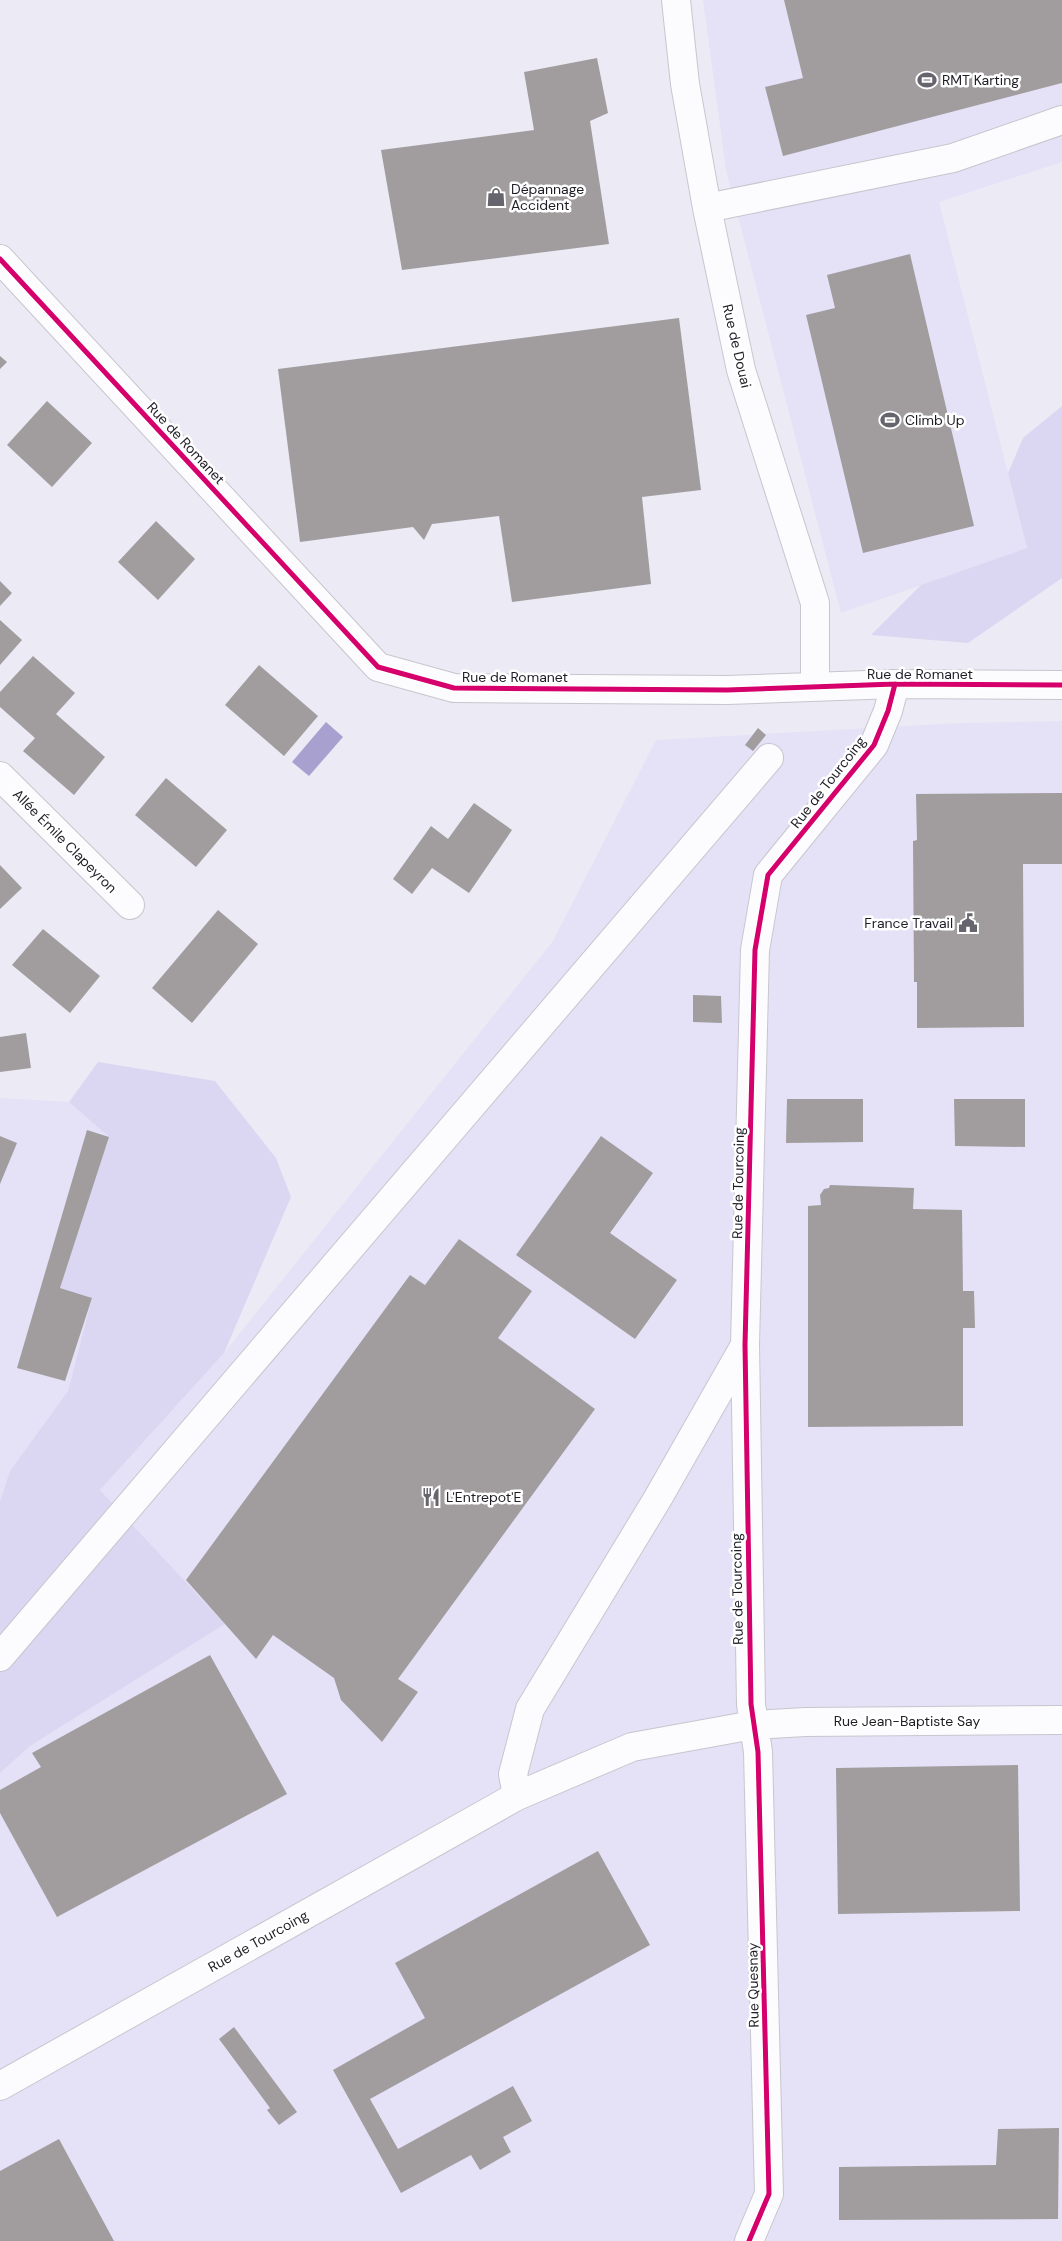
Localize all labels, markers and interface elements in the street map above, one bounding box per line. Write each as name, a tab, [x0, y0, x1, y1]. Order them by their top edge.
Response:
sports icon: RMT Karting	[916, 69, 938, 91]
place label: RMT Karting	[942, 71, 1019, 89]
place label: Dépannage Accident	[511, 180, 584, 214]
shop icon: Dépannage Accident	[485, 186, 507, 208]
street label: Rue de Douai	[719, 302, 755, 390]
street label: Rue de Romanet	[143, 398, 229, 488]
sports icon: Climb Up	[879, 409, 901, 431]
place label: Climb Up	[905, 411, 965, 429]
street label: Rue de Romanet	[867, 665, 973, 683]
street label: Rue de Romanet	[462, 668, 568, 686]
street label: Rue de Tourcoing	[786, 732, 870, 832]
street label: Allée Émile Clapeyron	[9, 785, 121, 897]
public building icon: France Travail	[957, 912, 979, 934]
place label: France Travail	[864, 914, 953, 932]
street label: Rue de Tourcoing	[728, 1127, 748, 1239]
restaurant icon: L'Entrepot'E	[420, 1486, 442, 1508]
place label: L'Entrepot'E	[446, 1488, 522, 1506]
street label: Rue de Tourcoing	[727, 1533, 747, 1645]
street label: Rue Jean-Baptiste Say	[834, 1712, 981, 1730]
street label: Rue de Tourcoing	[205, 1906, 311, 1976]
street label: Rue Quesnay	[743, 1942, 763, 2028]

